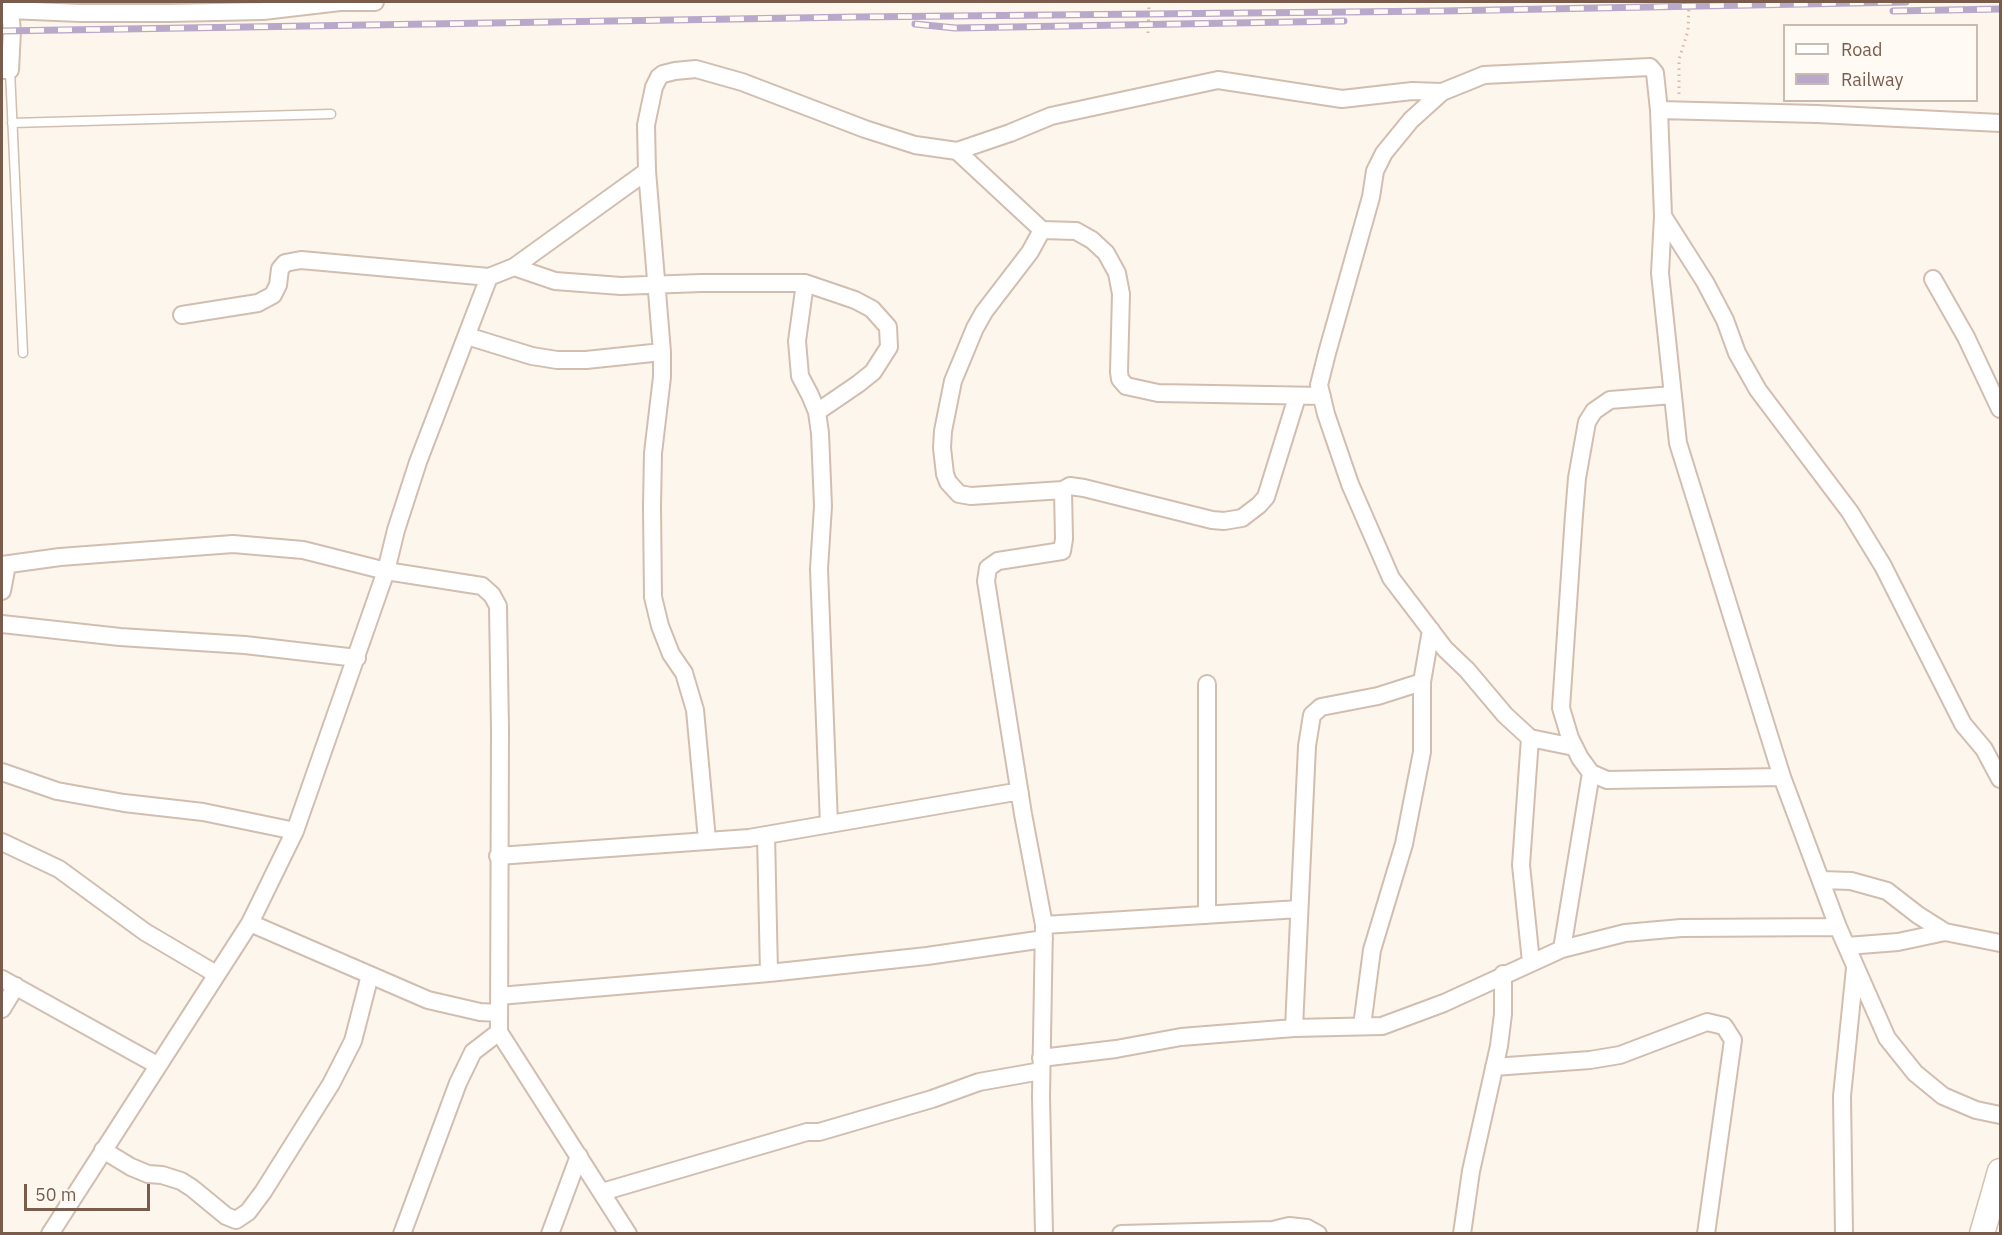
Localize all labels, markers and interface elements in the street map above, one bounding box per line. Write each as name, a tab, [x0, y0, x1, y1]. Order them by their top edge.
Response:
legend	[1783, 24, 1978, 102]
text: Road	[1841, 38, 1882, 61]
text: Railway	[1841, 68, 1903, 91]
scale bar	[27, 1172, 153, 1210]
text: 50 m	[35, 1183, 77, 1206]

